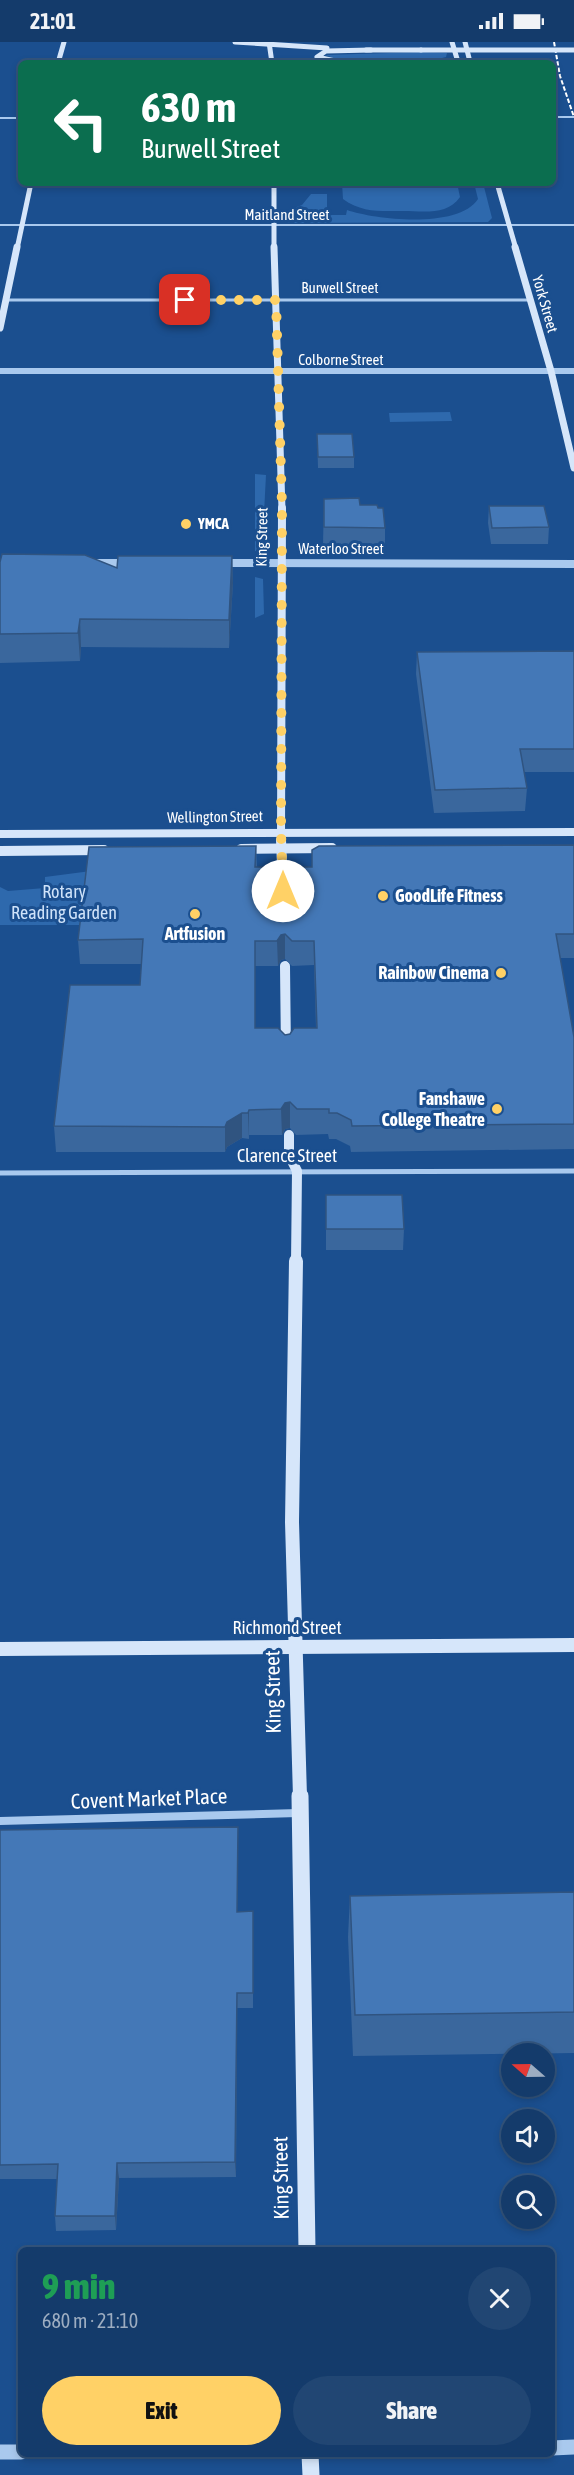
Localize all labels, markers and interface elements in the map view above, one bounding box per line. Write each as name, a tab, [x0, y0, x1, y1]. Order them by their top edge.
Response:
text: 21:01	[30, 8, 76, 34]
text: 630 m	[141, 83, 236, 131]
icon: left	[42, 84, 120, 162]
text: Burwell Street	[141, 133, 280, 164]
street label: Maitland Street	[244, 206, 330, 223]
street label: York Street	[529, 273, 562, 334]
pin	[159, 274, 210, 325]
street label: Burwell Street	[301, 279, 379, 296]
icon: arrive	[168, 283, 201, 316]
street label: Colborne Street	[298, 351, 384, 368]
street label: King Street	[252, 507, 271, 567]
place label: YMCA	[197, 515, 229, 532]
marker: YMCA	[179, 517, 193, 531]
street label: Waterloo Street	[298, 540, 384, 557]
street label: Wellington Street	[167, 807, 263, 826]
position arrow	[251, 859, 315, 923]
park label: Rotary Reading Garden	[11, 881, 117, 923]
place label: GoodLife Fitness	[395, 885, 504, 906]
marker: GoodLife Fitness	[376, 889, 390, 903]
marker: Artfusion	[188, 907, 202, 921]
place label: Artfusion	[164, 923, 226, 944]
place label: Rainbow Cinema	[378, 962, 489, 983]
marker: Rainbow Cinema	[494, 966, 508, 980]
place label: Fanshawe College Theatre	[381, 1088, 485, 1130]
marker: Fanshawe College Theatre	[490, 1102, 504, 1116]
street label: Clarence Street	[237, 1145, 337, 1166]
street label: Richmond Street	[232, 1617, 342, 1638]
street label: King Street	[259, 1650, 285, 1734]
street label: Covent Market Place	[70, 1783, 228, 1813]
north arrow	[501, 2043, 555, 2097]
map controls	[501, 2043, 555, 2229]
button: sound	[501, 2109, 555, 2163]
street label: King Street	[267, 2136, 293, 2220]
button: search	[501, 2175, 555, 2229]
text: 9 min	[42, 2265, 116, 2307]
button: close	[468, 2267, 531, 2330]
text: 680 m · 21:10	[42, 2309, 138, 2332]
button: Exit	[42, 2376, 281, 2445]
button: Share	[293, 2376, 531, 2445]

